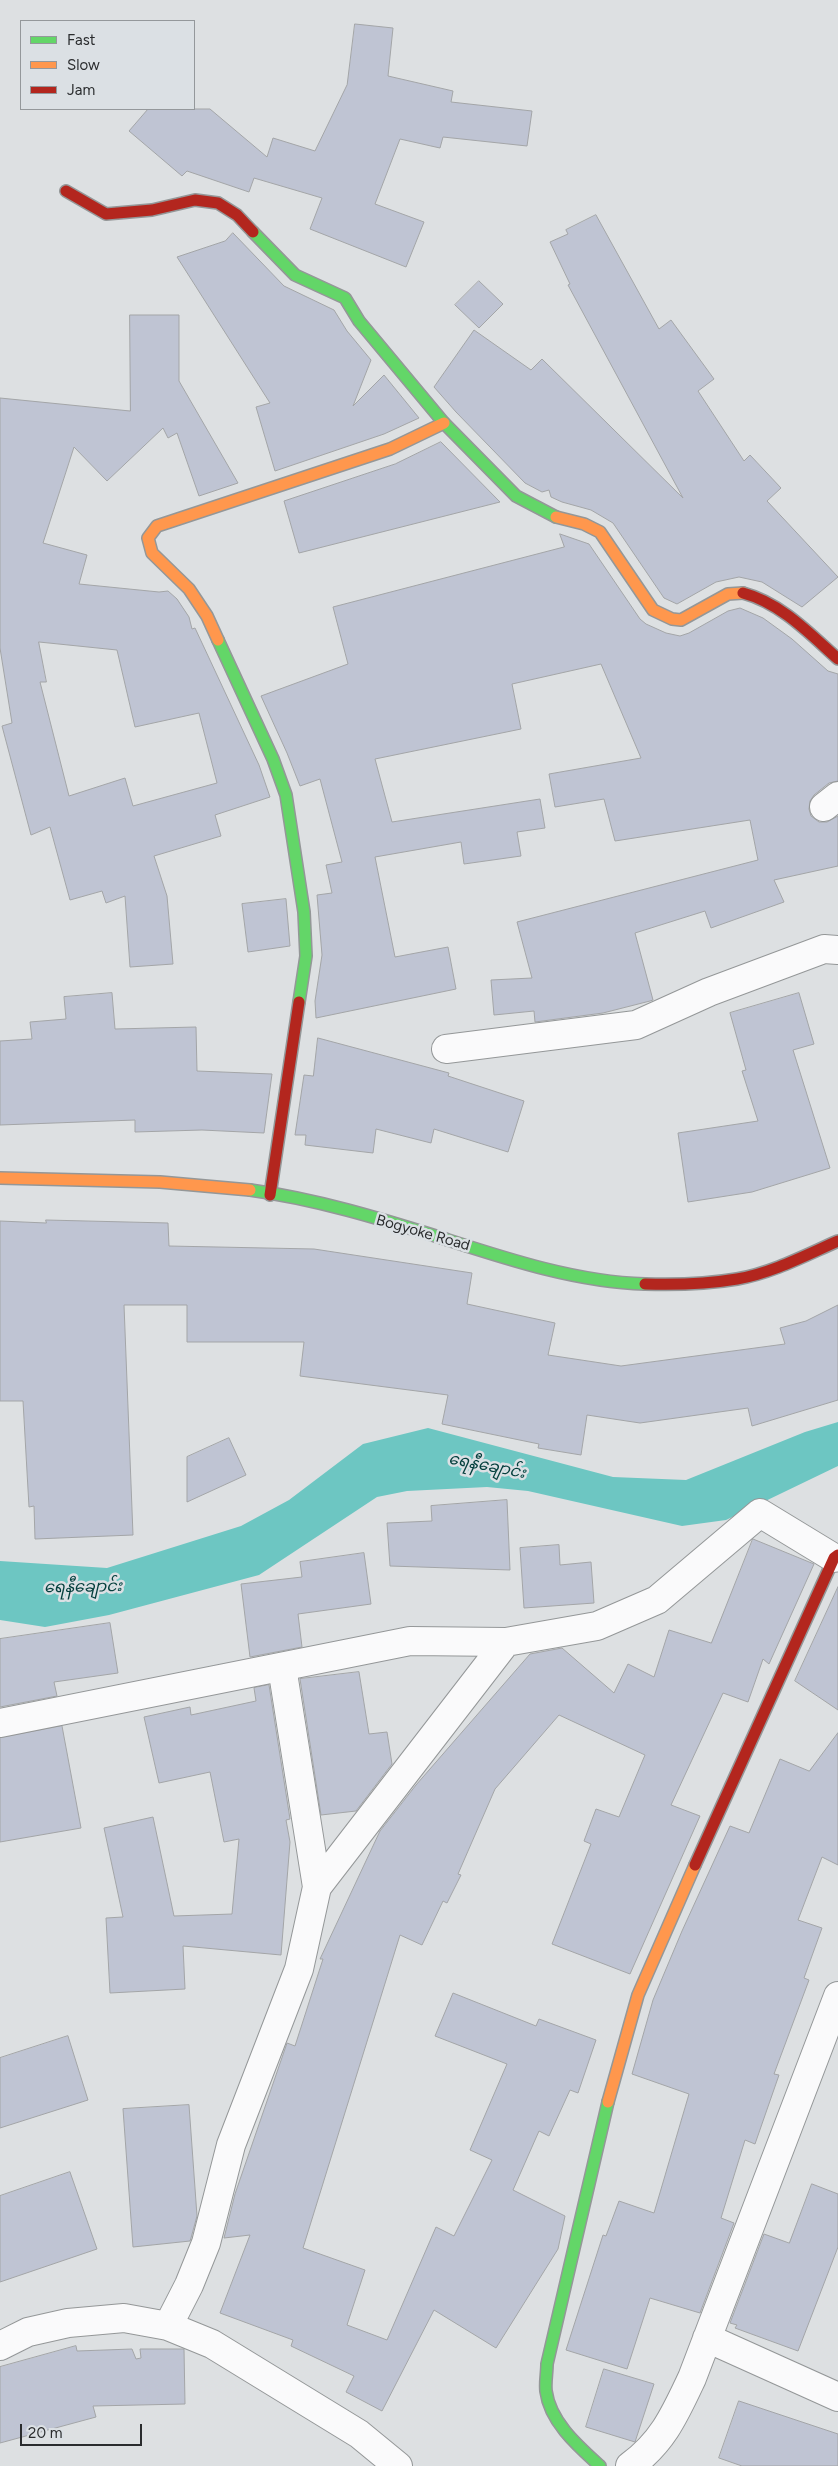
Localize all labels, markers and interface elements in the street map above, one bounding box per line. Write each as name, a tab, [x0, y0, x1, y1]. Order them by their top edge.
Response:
legend	[20, 20, 195, 110]
text: Fast	[67, 31, 95, 49]
text: Slow	[67, 56, 100, 74]
text: Jam	[67, 81, 95, 99]
street label: Bogyoke Road	[374, 1211, 472, 1255]
water label: ရေနီချောင်း	[447, 1449, 527, 1483]
water label: ရေနီချောင်း	[44, 1577, 122, 1597]
scale bar	[22, 2414, 145, 2446]
text: 20 m	[28, 2424, 62, 2442]

